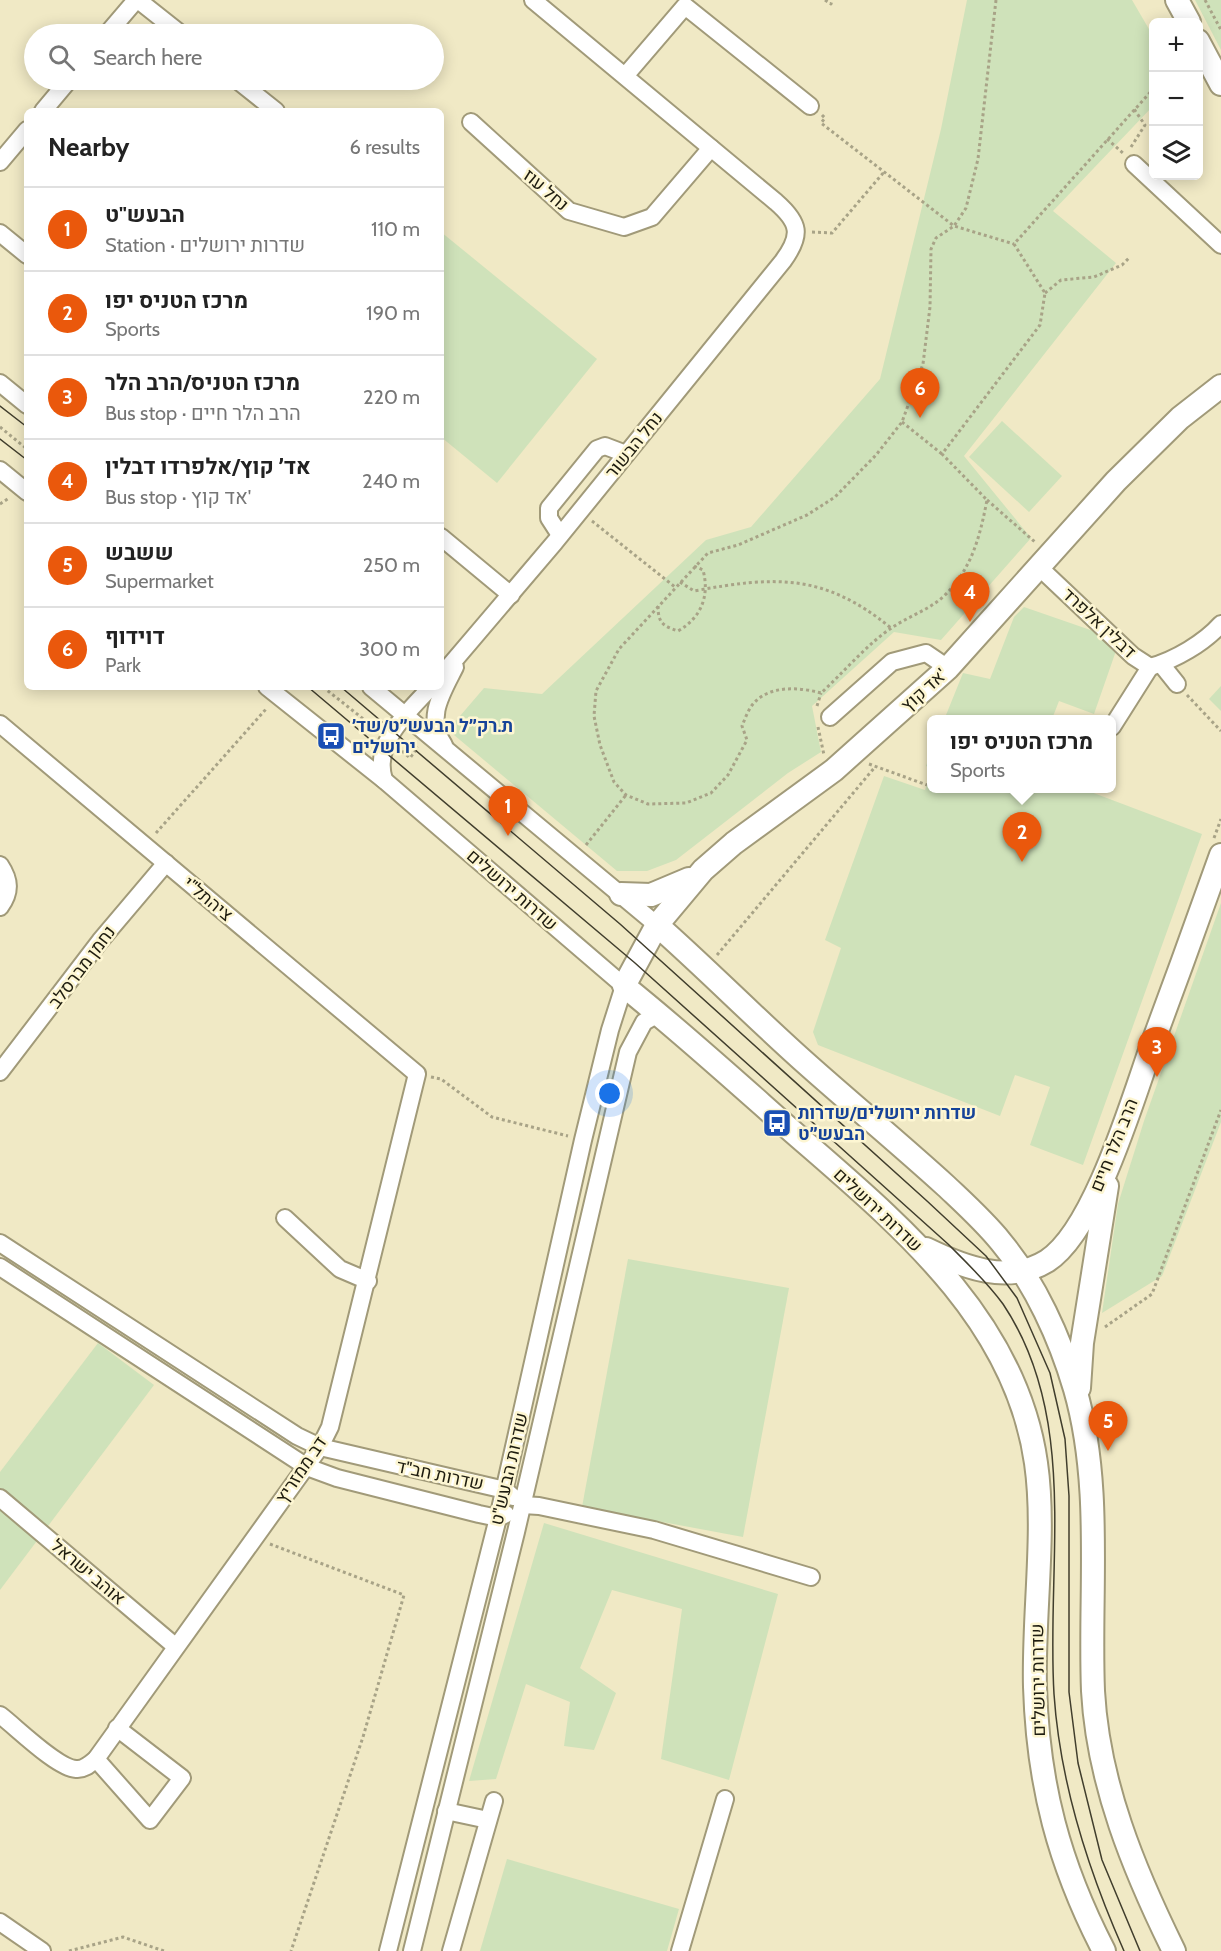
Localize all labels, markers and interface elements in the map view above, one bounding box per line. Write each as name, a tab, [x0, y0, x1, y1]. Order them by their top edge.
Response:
map controls	[1149, 18, 1203, 180]
button: +	[1149, 18, 1203, 72]
search box	[24, 24, 444, 90]
icon: search	[45, 41, 78, 74]
text: Search here	[93, 44, 202, 71]
button: −	[1149, 72, 1203, 126]
button: layers	[1149, 126, 1203, 180]
text: Nearby	[48, 131, 129, 163]
text: 6 results	[349, 135, 420, 159]
street label: נחל עוז	[519, 164, 573, 216]
text: הבעש"ט	[105, 201, 185, 228]
text: 1	[64, 217, 71, 241]
text: 110 m	[371, 217, 420, 241]
text: Station · שדרות ירושלים	[105, 233, 305, 257]
text: מרכז הטניס יפו	[105, 287, 248, 314]
text: 2	[62, 301, 73, 325]
text: 190 m	[366, 301, 420, 325]
text: Sports	[105, 317, 160, 341]
pin: 6	[900, 368, 940, 418]
text: מרכז הטניס/הרב הלר	[105, 369, 300, 396]
text: 3	[62, 385, 73, 409]
text: 220 m	[363, 385, 420, 409]
text: Bus stop · הרב הלר חיים	[105, 401, 301, 425]
street label: נחל הבשור	[601, 407, 667, 483]
text: אד׳ קוץ/אלפרדו דבלין	[105, 453, 311, 480]
text: 4	[61, 469, 74, 493]
text: 240 m	[362, 469, 420, 493]
text: Bus stop · אד קוץ'	[105, 485, 251, 509]
text: ששבש	[105, 539, 174, 566]
text: 5	[62, 553, 73, 577]
text: 250 m	[363, 553, 420, 577]
text: Supermarket	[105, 569, 214, 593]
pin: 4	[950, 572, 990, 622]
street label: דבלין אלפרד	[1057, 583, 1141, 663]
text: דוידוף	[105, 623, 165, 650]
text: 6	[62, 637, 73, 661]
text: 300 m	[359, 637, 420, 661]
text: Park	[105, 653, 141, 677]
street label: אד קוץ'	[896, 664, 952, 716]
place label: ת.רק״ל הבעש״ט/שד׳ ירושלים	[352, 715, 513, 758]
popup	[927, 715, 1116, 793]
bus stop icon: ת.רק״ל הבעש״ט/שד׳ ירושלים	[315, 720, 347, 752]
text: מרכז הטניס יפו	[950, 728, 1093, 755]
text: Sports	[950, 758, 1005, 782]
pin: 1	[488, 786, 528, 836]
pin: 2	[1002, 812, 1042, 862]
street label: שדרות ירושלים	[462, 845, 562, 935]
street label: ציהתל"י	[179, 872, 237, 926]
street label: נחמן מברסלב	[44, 921, 120, 1013]
pin: 3	[1138, 1028, 1176, 1077]
your location	[595, 1079, 624, 1108]
street label: הרב הלר חיים	[1085, 1095, 1143, 1195]
place label: שדרות ירושלים/שדרות הבעש״ט	[798, 1102, 976, 1145]
bus stop icon: שדרות ירושלים/שדרות הבעש״ט	[761, 1107, 793, 1139]
street label: שדרות ירושלים	[829, 1163, 927, 1257]
pin: 5	[1088, 1402, 1128, 1451]
street label: שדרות הבעש"ט	[485, 1411, 533, 1527]
street label: דב ממזריץ	[271, 1432, 331, 1508]
street label: שדרות חב"ד	[394, 1455, 486, 1495]
street label: אוהב ישראל	[46, 1535, 130, 1609]
street label: שדרות ירושלים	[1026, 1623, 1050, 1737]

